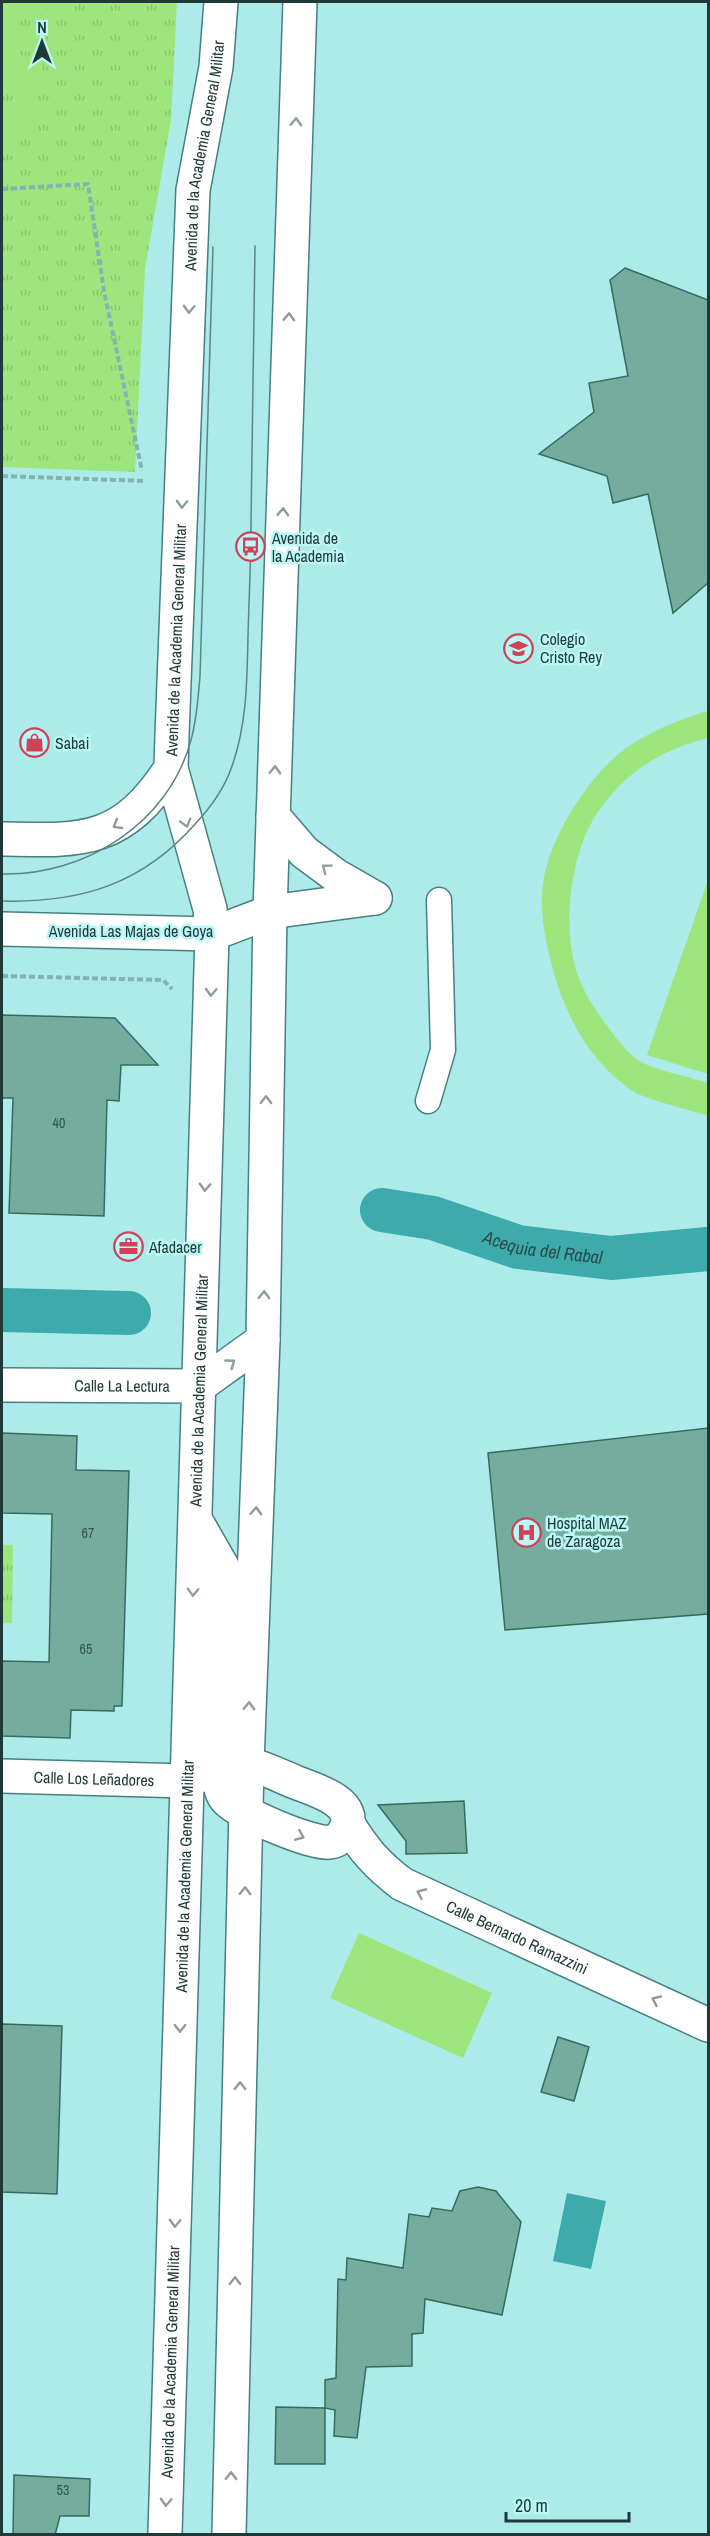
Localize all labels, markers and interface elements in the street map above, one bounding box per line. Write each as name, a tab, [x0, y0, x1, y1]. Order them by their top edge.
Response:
north arrow	[12, 12, 72, 72]
text: N	[37, 16, 47, 38]
street label: Avenida de la Academia General Militar	[179, 39, 229, 272]
one-way arrow	[289, 118, 302, 127]
one-way arrow	[182, 305, 195, 314]
one-way arrow	[283, 312, 296, 321]
one-way arrow	[176, 500, 188, 509]
one-way arrow	[277, 507, 289, 516]
street label: Avenida de la Academia General Militar	[160, 523, 191, 758]
place label: Avenida de la Academia	[271, 527, 345, 567]
bus stop icon: Avenida de la Academia	[235, 531, 267, 563]
place label: Colegio Cristo Rey	[540, 628, 602, 668]
school or university icon: Colegio Cristo Rey	[503, 632, 535, 664]
shop icon: Sabai	[18, 727, 50, 759]
place label: Sabai	[55, 732, 89, 754]
one-way arrow	[269, 765, 281, 774]
one-way arrow	[113, 817, 123, 829]
one-way arrow	[179, 817, 191, 828]
one-way arrow	[321, 864, 332, 875]
street label: Avenida Las Majas de Goya	[48, 920, 214, 942]
one-way arrow	[205, 988, 217, 997]
one-way arrow	[260, 1095, 272, 1104]
house number: 40	[53, 1114, 65, 1132]
one-way arrow	[198, 1183, 211, 1192]
water label: Acequia del Rabal	[479, 1223, 605, 1269]
office icon: Afadacer	[112, 1231, 144, 1263]
place label: Afadacer	[148, 1236, 202, 1258]
street label: Avenida de la Academia General Militar	[184, 1273, 213, 1508]
one-way arrow	[258, 1290, 270, 1299]
one-way arrow	[224, 1359, 235, 1370]
street label: Calle La Lectura	[74, 1374, 171, 1397]
one-way arrow	[250, 1506, 263, 1515]
place label: Hospital MAZ de Zaragoza	[547, 1512, 626, 1552]
hospital icon: Hospital MAZ de Zaragoza	[510, 1516, 542, 1548]
house number: 67	[82, 1524, 94, 1542]
one-way arrow	[187, 1587, 200, 1596]
house number: 65	[80, 1640, 92, 1658]
one-way arrow	[243, 1701, 256, 1710]
street label: Avenida de la Academia General Militar	[170, 1759, 199, 1994]
street label: Calle Los Leñadores	[33, 1766, 154, 1791]
one-way arrow	[294, 1829, 305, 1841]
one-way arrow	[239, 1887, 251, 1896]
one-way arrow	[416, 1888, 427, 1900]
street label: Calle Bernardo Ramazzini	[443, 1895, 592, 1979]
one-way arrow	[651, 1996, 662, 2008]
one-way arrow	[174, 2023, 187, 2032]
one-way arrow	[234, 2082, 247, 2091]
one-way arrow	[168, 2218, 181, 2227]
street label: Avenida de la Academia General Militar	[156, 2245, 184, 2480]
one-way arrow	[229, 2277, 242, 2286]
one-way arrow	[224, 2472, 237, 2481]
house number: 53	[57, 2481, 69, 2499]
scale bar	[506, 2485, 629, 2523]
text: 20 m	[515, 2493, 548, 2518]
one-way arrow	[160, 2497, 173, 2506]

